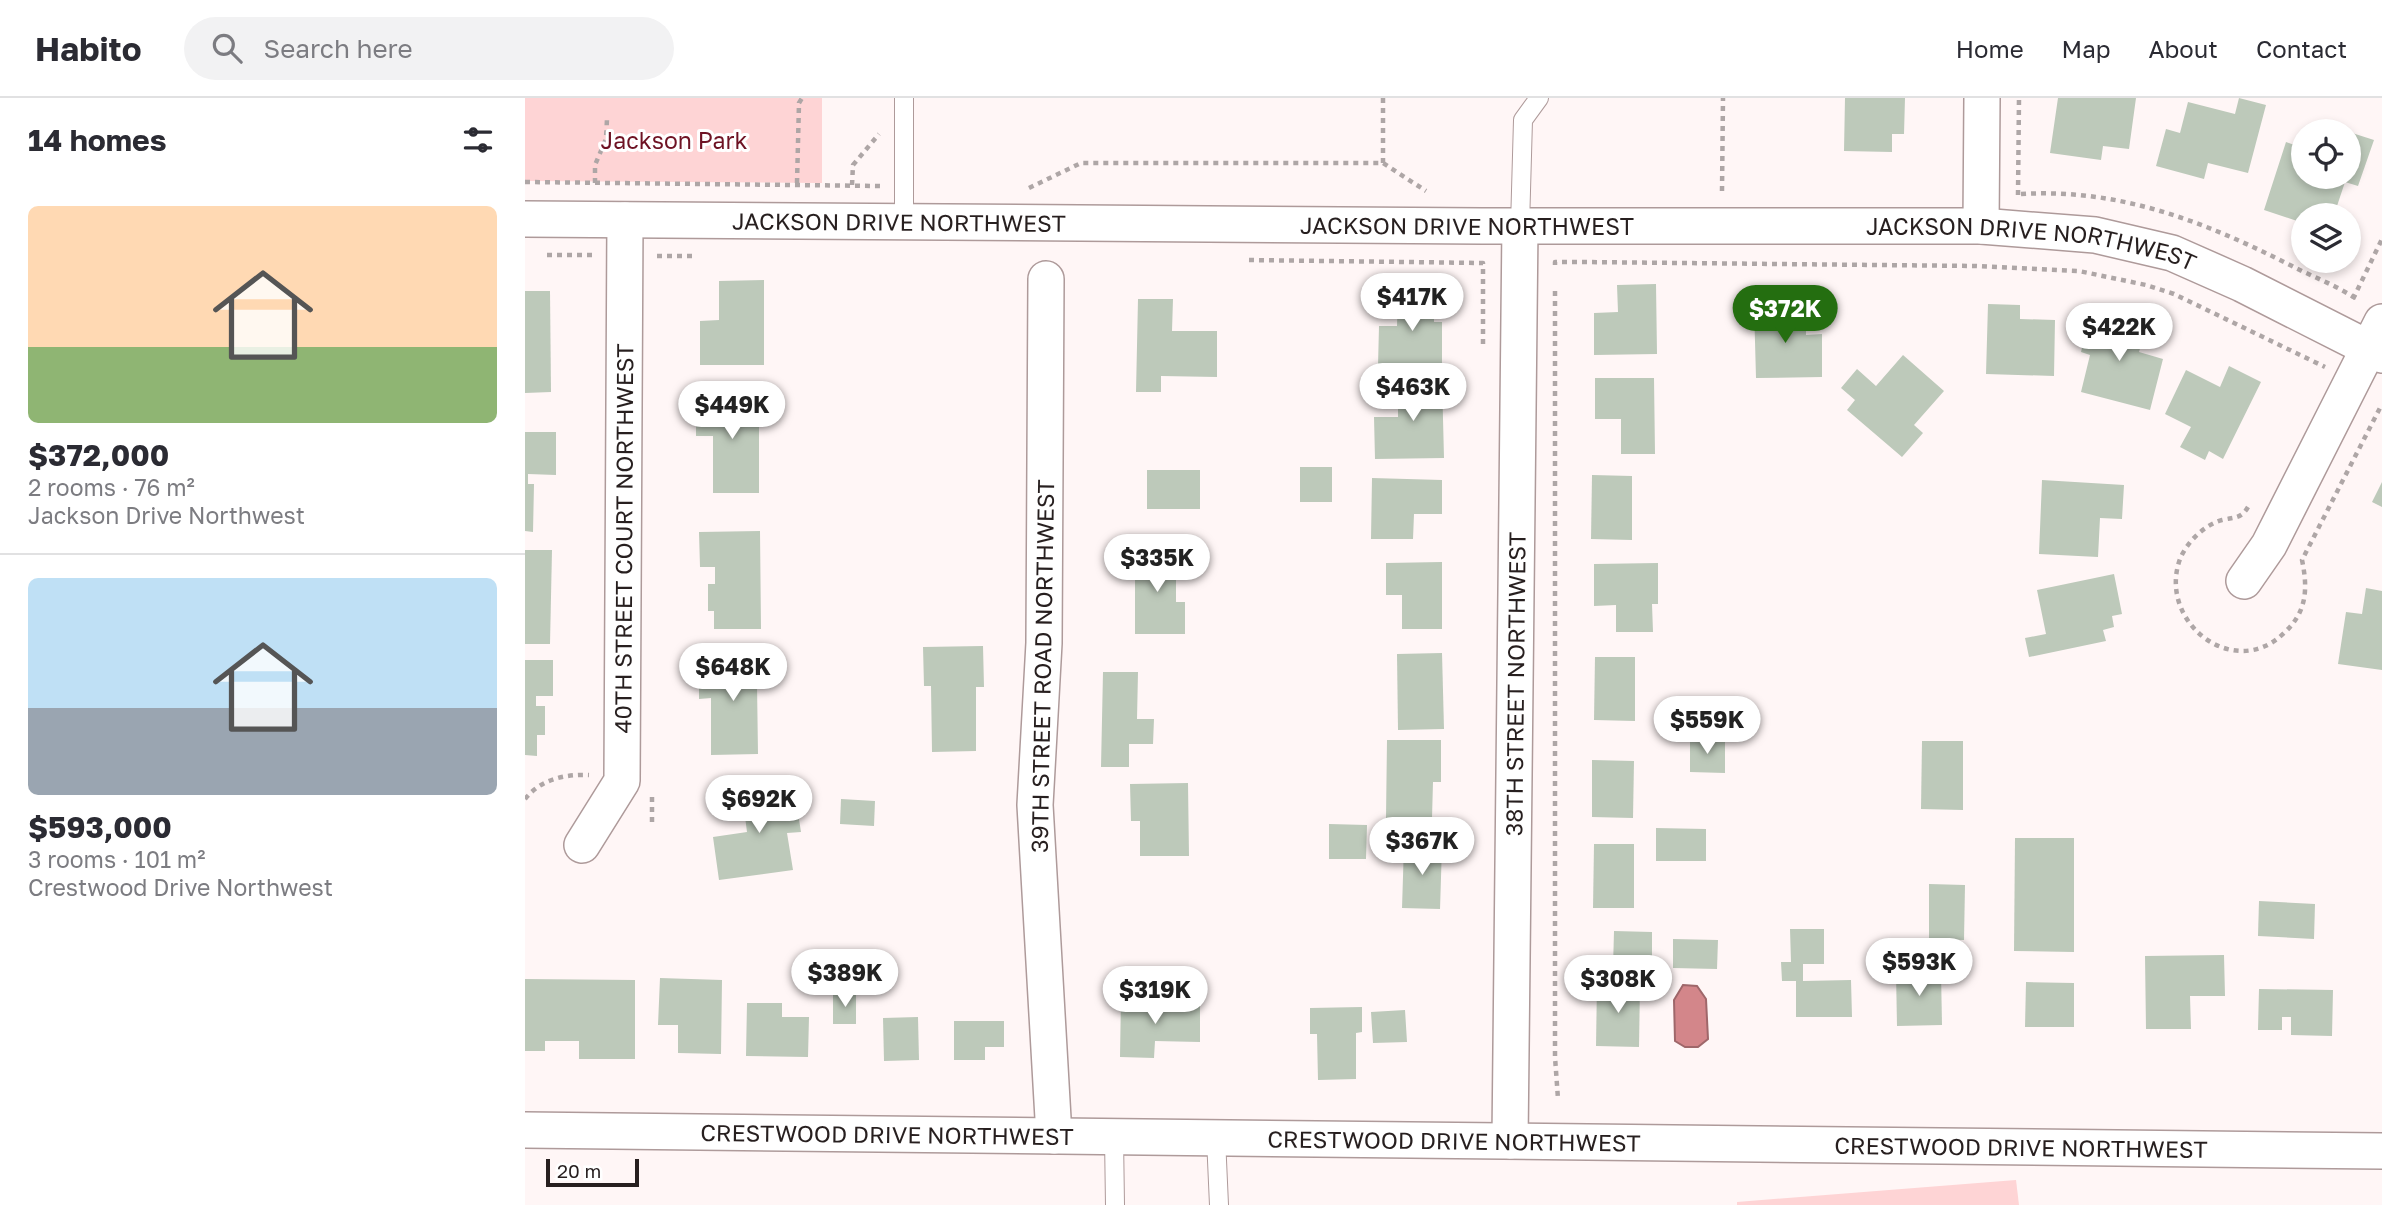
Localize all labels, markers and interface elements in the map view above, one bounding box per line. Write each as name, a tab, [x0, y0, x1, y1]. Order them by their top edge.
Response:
search box	[184, 17, 674, 80]
text: Habito	[35, 29, 142, 68]
icon: search	[208, 29, 246, 67]
text: Search here	[264, 33, 413, 64]
text: Home	[1956, 34, 2024, 63]
text: Map	[2062, 34, 2111, 63]
text: About	[2149, 34, 2218, 63]
text: Contact	[2256, 34, 2347, 63]
map controls	[2291, 119, 2361, 273]
button: locate	[2291, 119, 2361, 189]
icon: filters	[459, 121, 497, 159]
text: 14 homes	[28, 122, 167, 158]
park label: Jackson Park	[601, 126, 747, 154]
button: layers	[2291, 203, 2361, 273]
street label: JACKSON DRIVE NORTHWEST	[732, 207, 1066, 237]
street label: JACKSON DRIVE NORTHWEST	[1300, 211, 1634, 240]
street label: JACKSON DRIVE NORTHWEST	[1866, 212, 2201, 276]
icon: home	[200, 252, 326, 378]
pin: $417K	[1363, 274, 1461, 333]
text: $417K	[1377, 282, 1447, 310]
pin: $372K	[1736, 286, 1834, 345]
text: $372K	[1749, 294, 1821, 322]
pin: $422K	[2070, 303, 2168, 363]
text: $422K	[2082, 312, 2156, 340]
street label: 40TH STREET COURT NORTHWEST	[608, 343, 638, 734]
pin: $463K	[1364, 364, 1462, 423]
text: $463K	[1375, 372, 1451, 400]
pin: $449K	[683, 382, 781, 441]
text: $449K	[694, 390, 770, 418]
text: $372,000	[28, 437, 169, 473]
text: 2 rooms · 76 m²	[28, 473, 195, 501]
street label: 39TH STREET ROAD NORTHWEST	[1025, 479, 1059, 853]
text: Jackson Drive Northwest	[28, 501, 305, 529]
street label: 38TH STREET NORTHWEST	[1499, 532, 1531, 836]
pin: $335K	[1108, 534, 1206, 594]
text: $335K	[1120, 543, 1194, 571]
icon: home	[200, 624, 326, 750]
pin: $648K	[684, 644, 782, 703]
text: $648K	[695, 652, 771, 680]
pin: $559K	[1658, 696, 1756, 756]
text: $559K	[1670, 705, 1744, 733]
pin: $692K	[710, 776, 808, 835]
text: $692K	[721, 784, 797, 812]
text: $593,000	[28, 809, 172, 845]
pin: $367K	[1373, 818, 1471, 877]
text: $367K	[1385, 826, 1459, 854]
text: 3 rooms · 101 m²	[28, 845, 205, 873]
text: Crestwood Drive Northwest	[28, 873, 333, 901]
pin: $593K	[1870, 939, 1968, 998]
text: $593K	[1882, 947, 1956, 975]
pin: $389K	[796, 950, 894, 1009]
pin: $308K	[1569, 956, 1667, 1015]
text: $389K	[807, 958, 883, 986]
text: $308K	[1580, 964, 1656, 992]
pin: $319K	[1106, 967, 1204, 1026]
text: $319K	[1119, 975, 1191, 1003]
street label: CRESTWOOD DRIVE NORTHWEST	[700, 1118, 1074, 1150]
street label: CRESTWOOD DRIVE NORTHWEST	[1267, 1124, 1641, 1157]
street label: CRESTWOOD DRIVE NORTHWEST	[1834, 1131, 2208, 1163]
scale bar	[546, 1156, 639, 1188]
text: 20 m	[557, 1159, 601, 1182]

